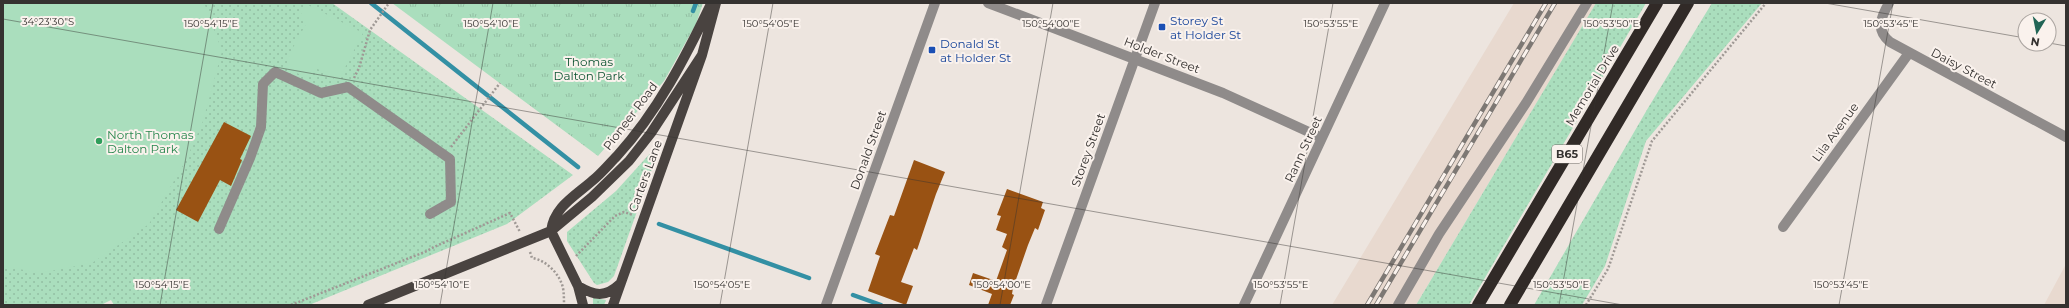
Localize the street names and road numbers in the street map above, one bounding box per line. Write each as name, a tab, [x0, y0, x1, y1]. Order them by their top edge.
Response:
street label: Holder Street	[1122, 34, 1202, 76]
street label: Memorial Drive	[1562, 42, 1622, 128]
street label: Daisy Street	[1929, 44, 1999, 92]
street label: Pioneer Road	[600, 79, 660, 153]
street label: Lila Avenue	[1809, 100, 1861, 164]
street label: Donald Street	[847, 108, 889, 192]
street label: Storey Street	[1068, 111, 1108, 189]
street label: Rann Street	[1281, 113, 1325, 184]
street label: Carters Lane	[625, 138, 665, 214]
road number: B65	[1552, 145, 1582, 163]

